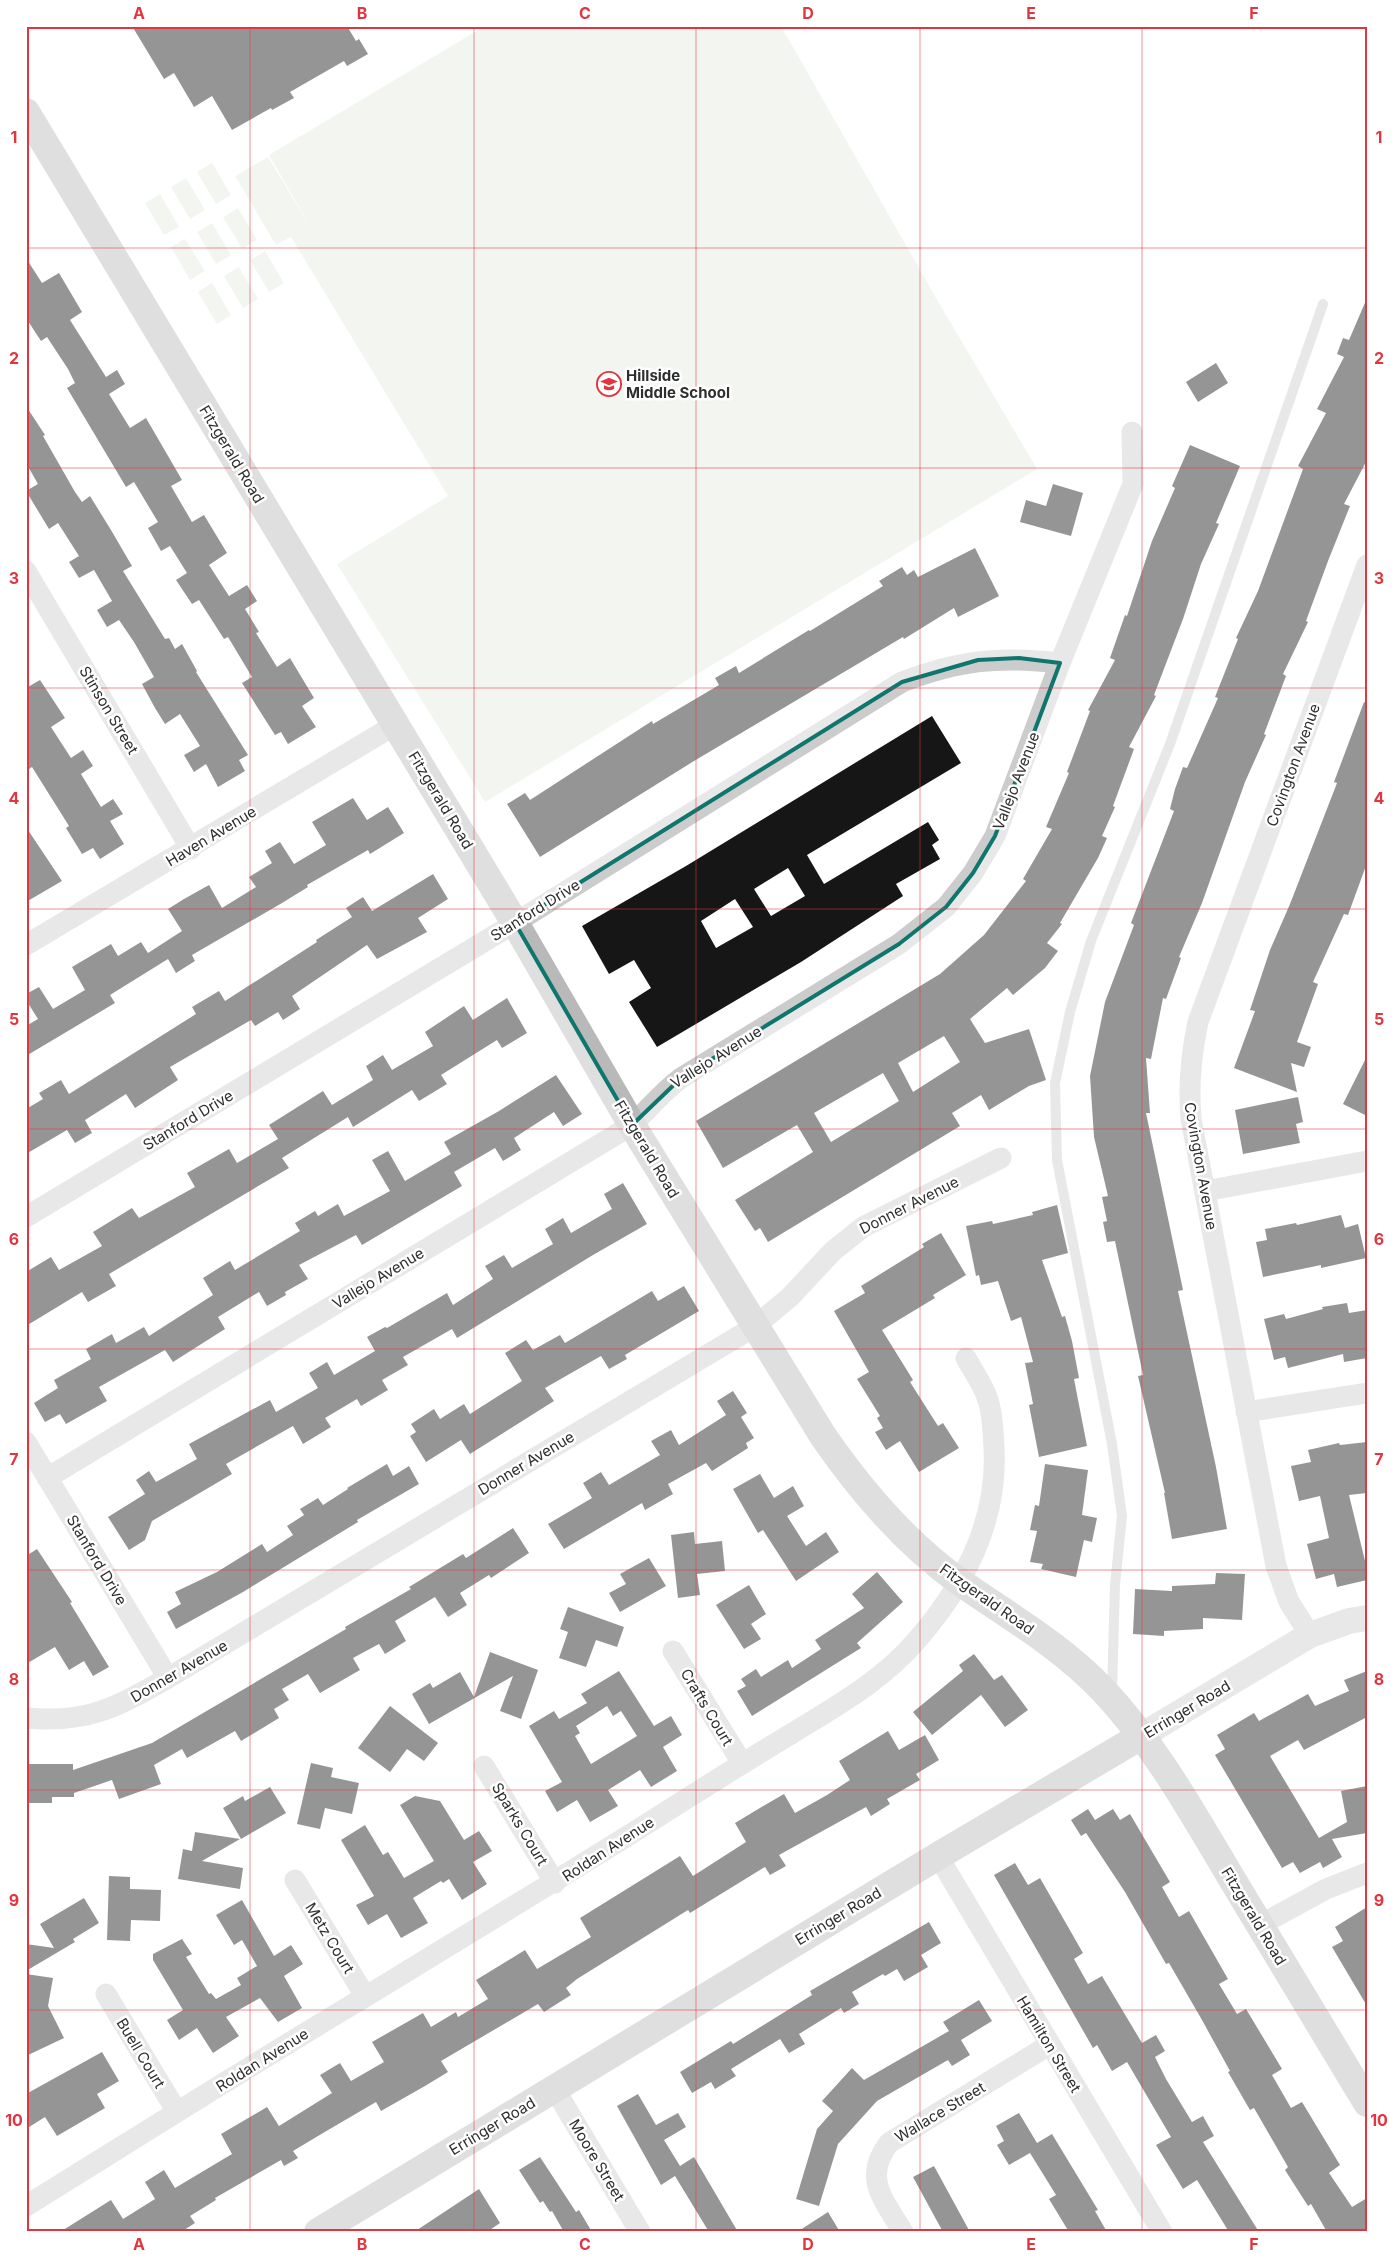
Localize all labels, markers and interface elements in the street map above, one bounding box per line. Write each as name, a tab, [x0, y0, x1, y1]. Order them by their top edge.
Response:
text: A	[133, 3, 145, 23]
text: B	[357, 3, 367, 23]
text: C	[579, 3, 591, 23]
text: D	[802, 3, 814, 23]
text: E	[1026, 3, 1036, 23]
text: F	[1249, 3, 1259, 23]
text: 1	[11, 127, 17, 147]
text: 1	[1376, 127, 1382, 147]
text: 2	[9, 348, 19, 368]
text: 2	[1374, 348, 1384, 368]
place label: Hillside Middle School	[626, 366, 730, 402]
school or university icon: Hillside Middle School	[596, 371, 622, 397]
street label: Fitzgerald Road	[195, 402, 269, 506]
text: 3	[9, 568, 19, 588]
text: 3	[1374, 568, 1384, 588]
street label: Stinson Street	[75, 663, 143, 758]
street label: Covington Avenue	[1262, 701, 1324, 829]
street label: Vallejo Avenue	[989, 729, 1043, 833]
street label: Fitzgerald Road	[404, 748, 478, 852]
text: 4	[9, 788, 20, 808]
text: 4	[1374, 788, 1385, 808]
street label: Haven Avenue	[162, 802, 260, 870]
street label: Stanford Drive	[487, 875, 583, 945]
text: 5	[9, 1009, 19, 1029]
text: 5	[1374, 1009, 1384, 1029]
street label: Vallejo Avenue	[667, 1022, 765, 1092]
street label: Stanford Drive	[139, 1086, 237, 1154]
street label: Fitzgerald Road	[610, 1097, 684, 1201]
street label: Covington Avenue	[1180, 1101, 1222, 1231]
street label: Donner Avenue	[856, 1172, 962, 1238]
text: 6	[9, 1229, 19, 1249]
text: 6	[1374, 1229, 1384, 1249]
street label: Vallejo Avenue	[329, 1243, 427, 1313]
street label: Donner Avenue	[474, 1427, 578, 1499]
text: 7	[9, 1449, 19, 1469]
text: 7	[1374, 1449, 1384, 1469]
street label: Stanford Drive	[63, 1511, 131, 1609]
street label: Fitzgerald Road	[936, 1559, 1038, 1639]
street label: Donner Avenue	[127, 1636, 231, 1706]
street label: Crafts Court	[677, 1665, 737, 1749]
text: 8	[9, 1669, 19, 1689]
text: 8	[1374, 1669, 1384, 1689]
street label: Erringer Road	[1140, 1676, 1234, 1742]
street label: Sparks Court	[488, 1779, 552, 1869]
street label: Roldan Avenue	[559, 1812, 657, 1886]
street label: Fitzgerald Road	[1217, 1864, 1291, 1968]
street label: Erringer Road	[791, 1883, 885, 1949]
text: 9	[9, 1890, 19, 1910]
text: 9	[1374, 1890, 1384, 1910]
street label: Metz Court	[301, 1899, 359, 1977]
street label: Hamilton Street	[1013, 1992, 1085, 2096]
street label: Buell Court	[113, 2014, 169, 2092]
street label: Roldan Avenue	[212, 2024, 312, 2096]
street label: Wallace Street	[891, 2078, 989, 2146]
street label: Erringer Road	[445, 2093, 539, 2159]
text: 10	[5, 2110, 23, 2130]
text: 10	[1370, 2110, 1388, 2130]
street label: Moore Street	[565, 2116, 629, 2204]
text: A	[133, 2234, 145, 2254]
text: B	[357, 2234, 367, 2254]
text: C	[579, 2234, 591, 2254]
text: D	[802, 2234, 814, 2254]
text: E	[1026, 2234, 1036, 2254]
text: F	[1249, 2234, 1259, 2254]

